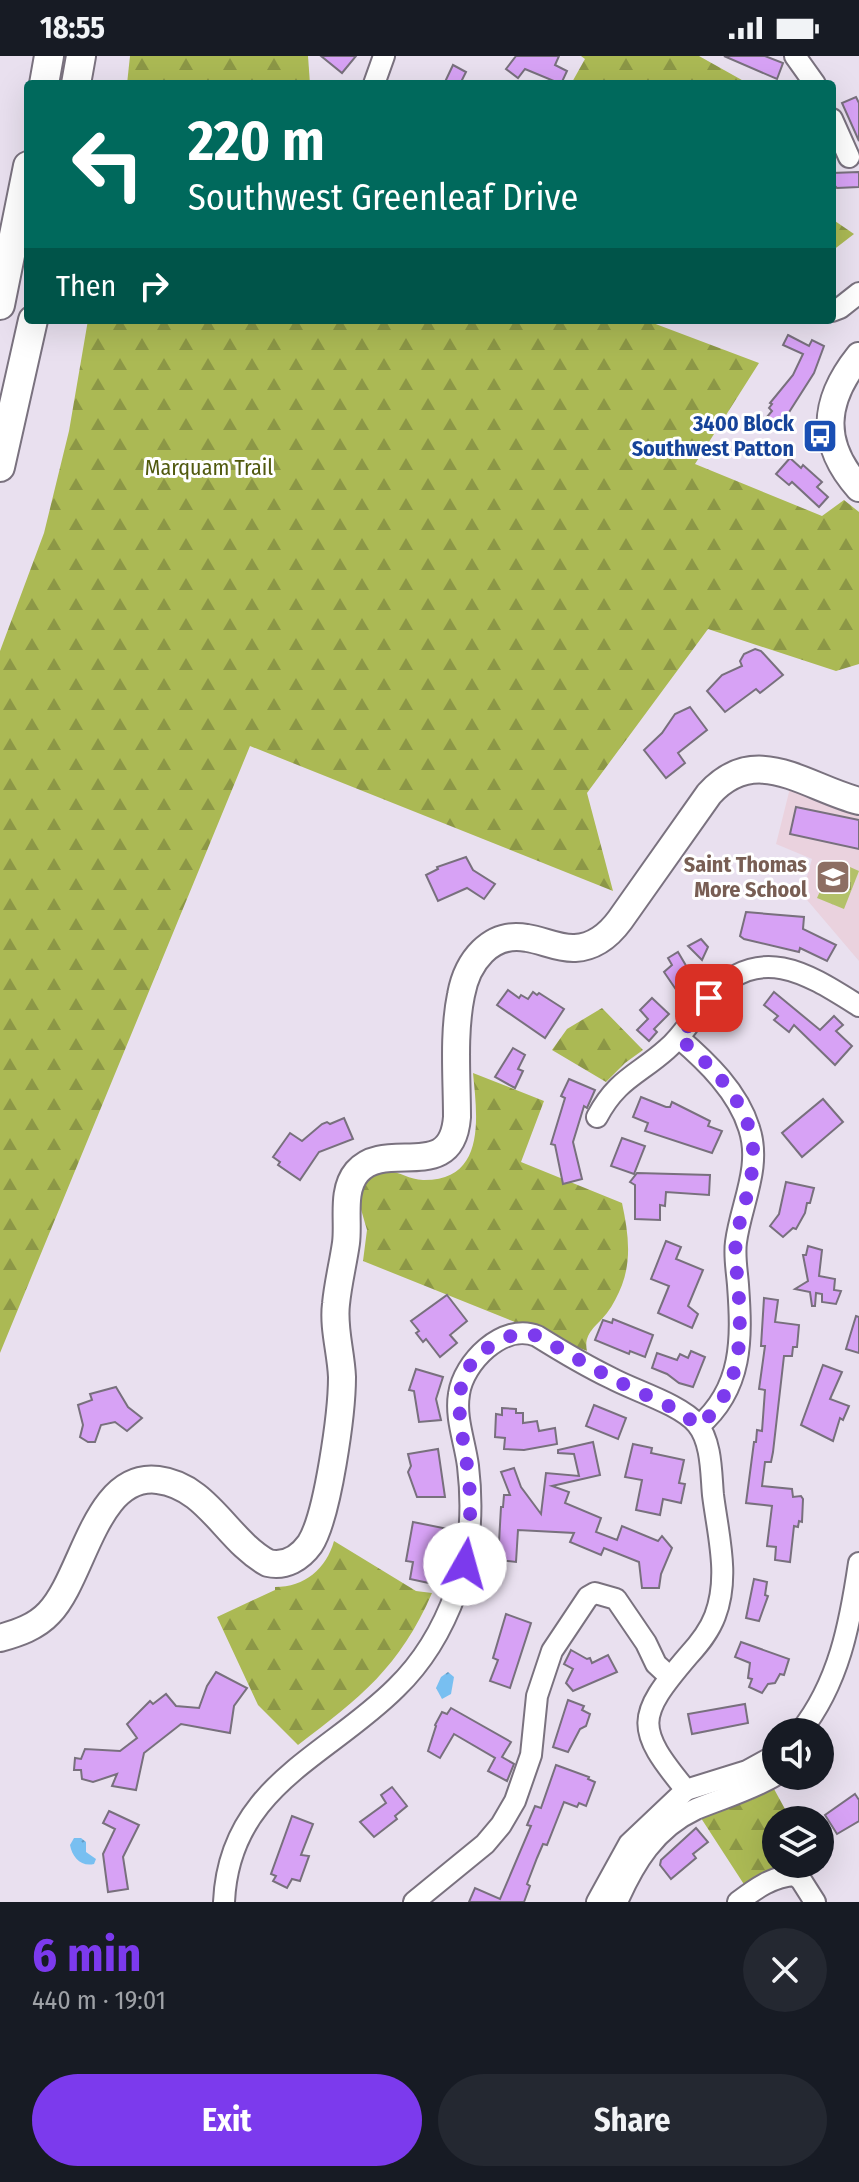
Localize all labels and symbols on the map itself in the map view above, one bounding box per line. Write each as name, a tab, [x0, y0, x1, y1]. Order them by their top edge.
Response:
place label: 3400 Block Southwest Patton	[632, 410, 795, 462]
bus stop icon: 3400 Block Southwest Patton	[801, 417, 839, 455]
park label: Marquam Trail	[145, 454, 273, 481]
place label: Saint Thomas More School	[684, 851, 808, 903]
school or university icon: Saint Thomas More School	[814, 858, 852, 896]
pin	[675, 964, 743, 1032]
position arrow	[423, 1522, 507, 1606]

